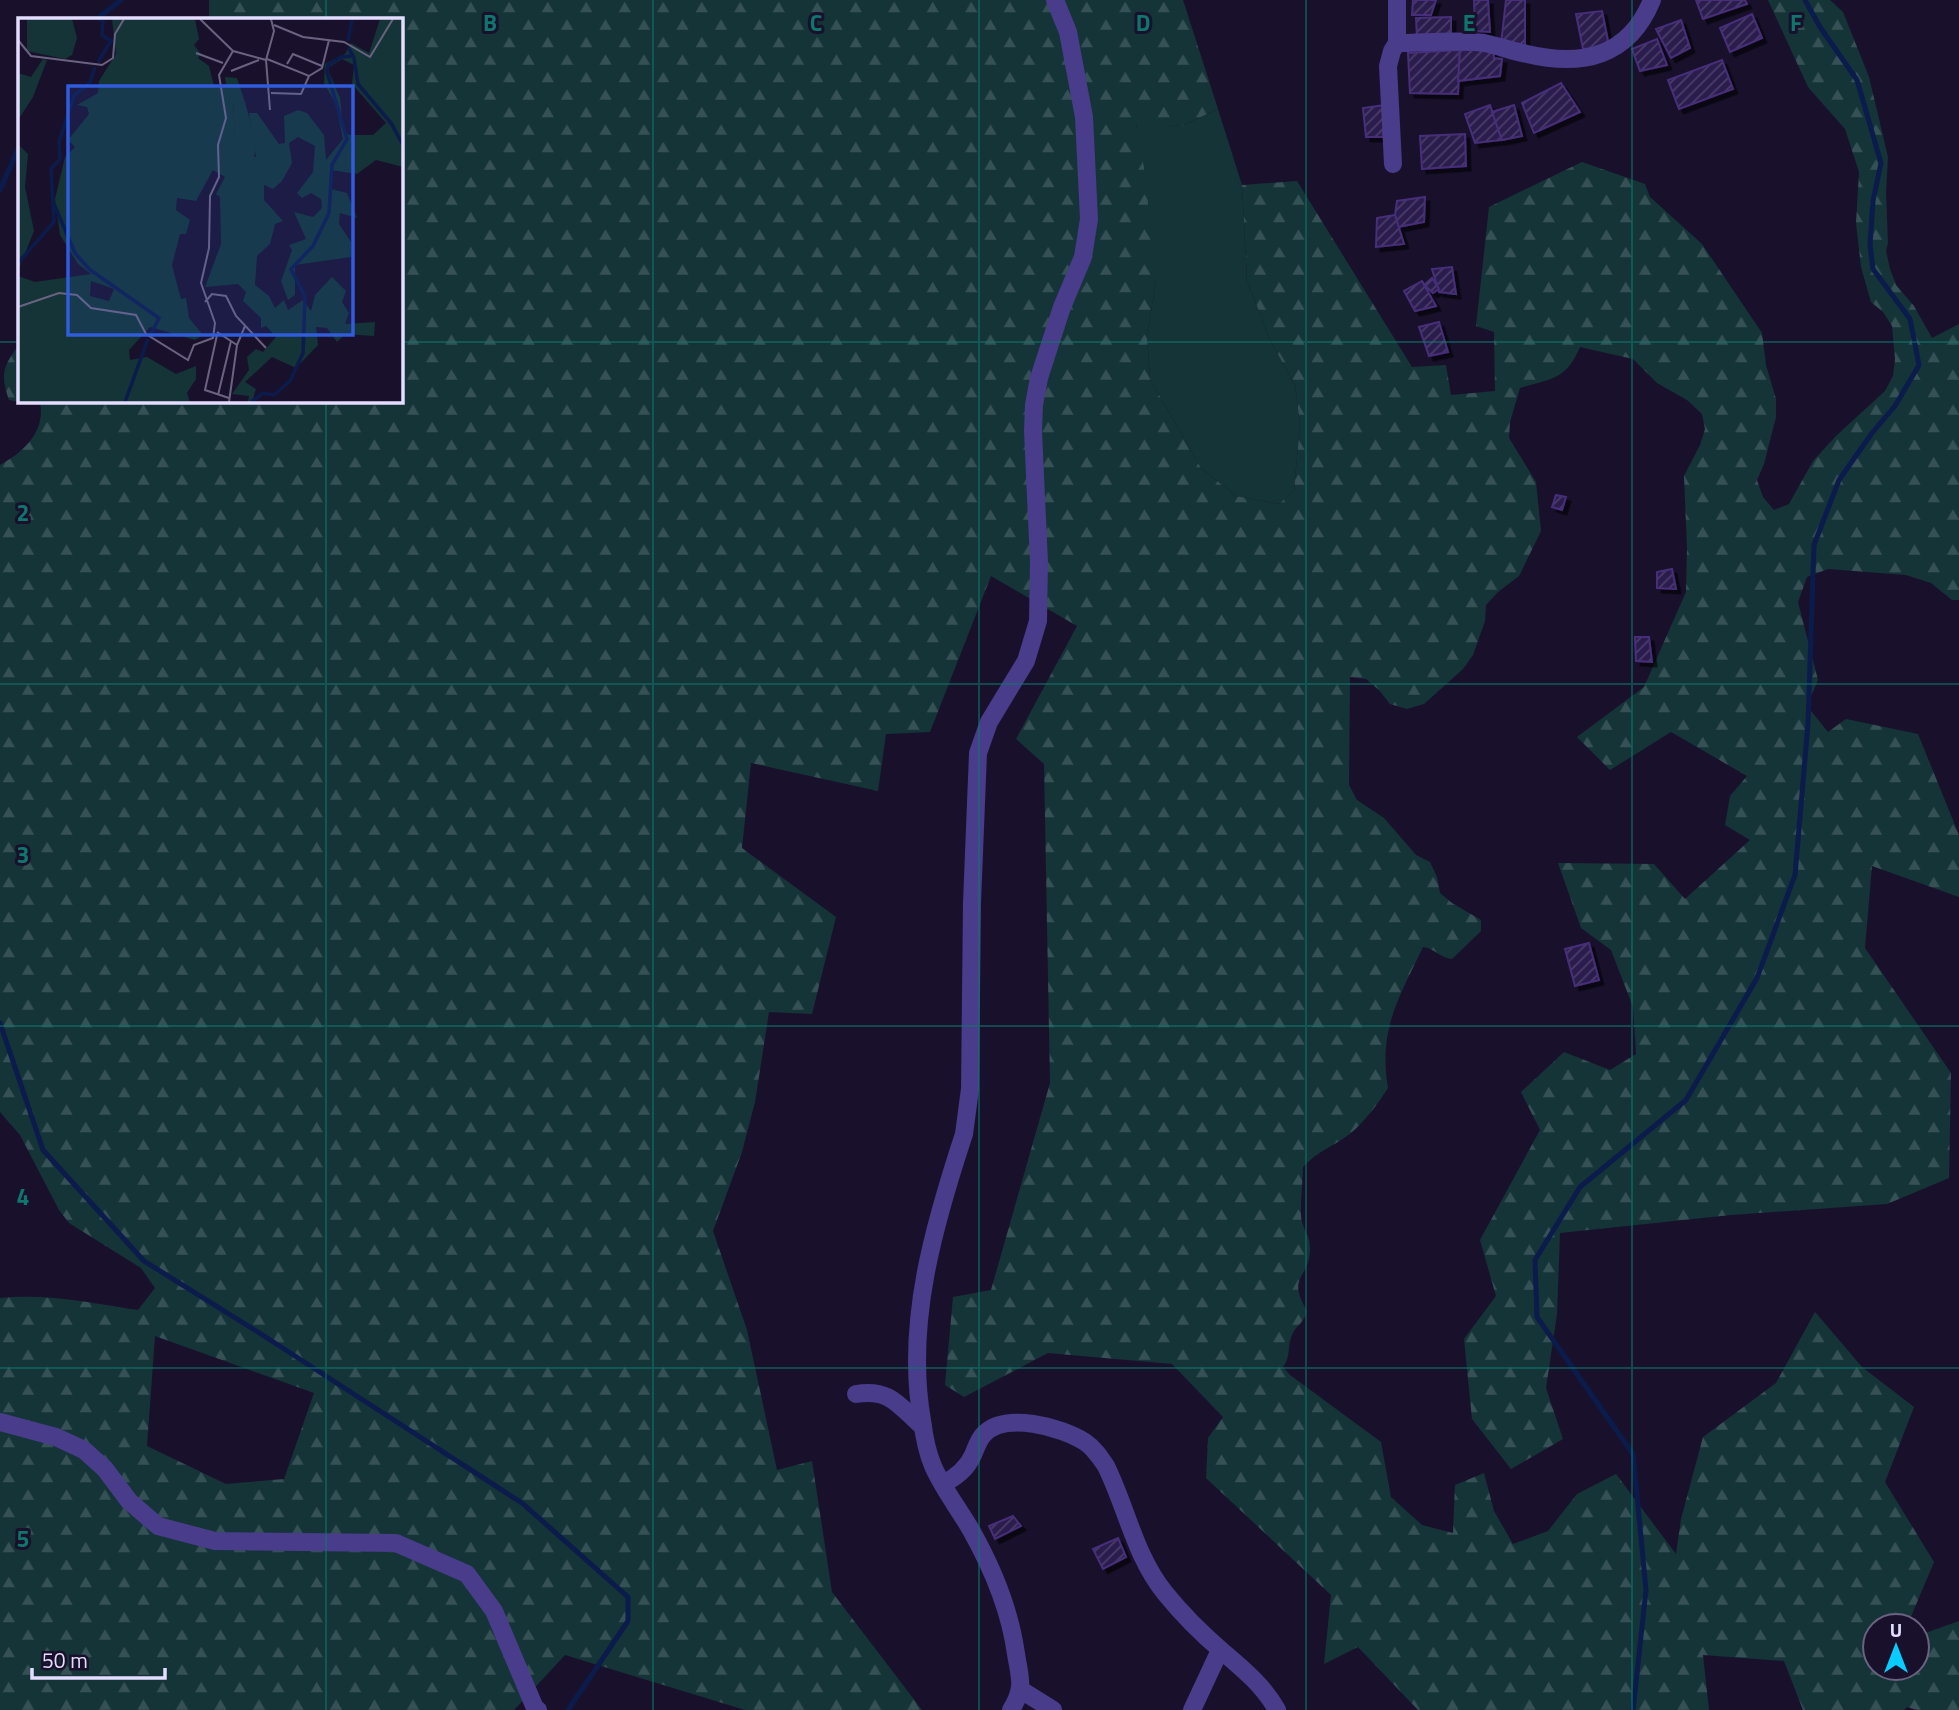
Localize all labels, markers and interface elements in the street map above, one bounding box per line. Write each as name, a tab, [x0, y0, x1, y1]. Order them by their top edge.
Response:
text: B	[483, 5, 497, 40]
text: C	[810, 5, 822, 40]
text: D	[1136, 5, 1150, 40]
text: E	[1463, 5, 1475, 40]
text: F	[1790, 5, 1802, 40]
inset map	[18, 18, 402, 402]
text: 2	[17, 495, 29, 530]
text: 3	[17, 837, 29, 872]
text: 4	[17, 1179, 29, 1214]
text: 5	[17, 1521, 29, 1556]
north arrow	[1861, 1612, 1931, 1682]
text: U	[1890, 1615, 1902, 1644]
scale bar	[32, 1636, 164, 1680]
text: 50 m	[42, 1644, 88, 1676]

